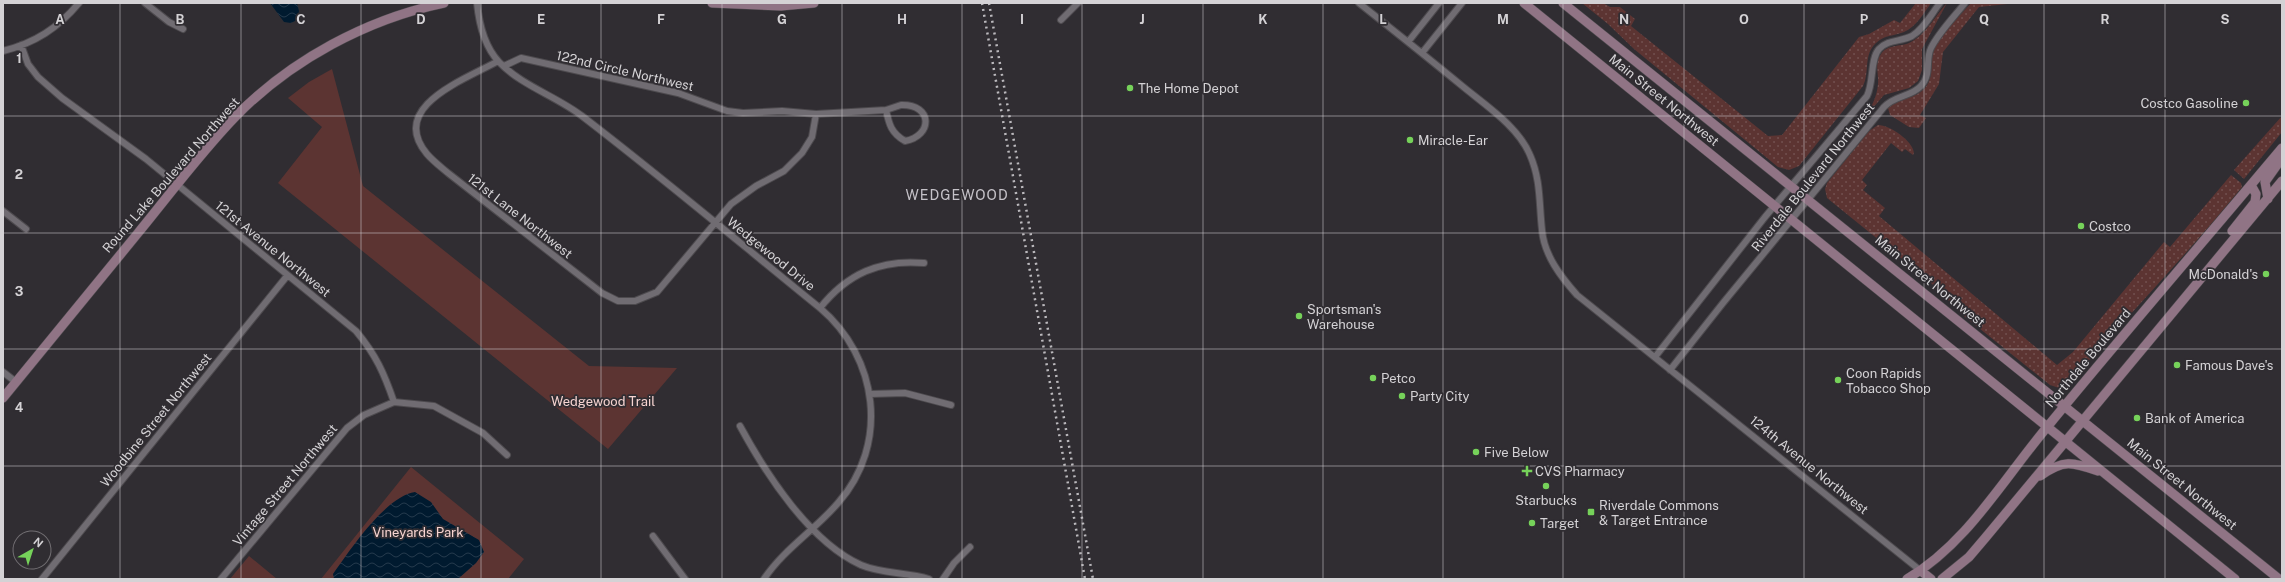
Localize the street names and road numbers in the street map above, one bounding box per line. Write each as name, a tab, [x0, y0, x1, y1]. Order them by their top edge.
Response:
street label: 122nd Circle Northwest	[555, 48, 695, 94]
street label: Main Street Northwest	[1606, 51, 1722, 149]
street label: Round Lake Boulevard Northwest	[99, 94, 243, 256]
street label: Riverdale Boulevard Northwest	[1748, 100, 1878, 254]
street label: 121st Lane Northwest	[465, 171, 575, 261]
street label: 121st Avenue Northwest	[212, 198, 334, 300]
street label: Wedgewood Drive	[724, 214, 818, 294]
street label: Main Street Northwest	[1872, 232, 1988, 330]
street label: Northdale Boulevard	[2042, 306, 2134, 410]
street label: Woodbine Street Northwest	[97, 350, 215, 490]
street label: 124th Avenue Northwest	[1747, 413, 1871, 517]
street label: Vintage Street Northwest	[230, 421, 340, 549]
street label: Main Street Northwest	[2124, 435, 2240, 533]

